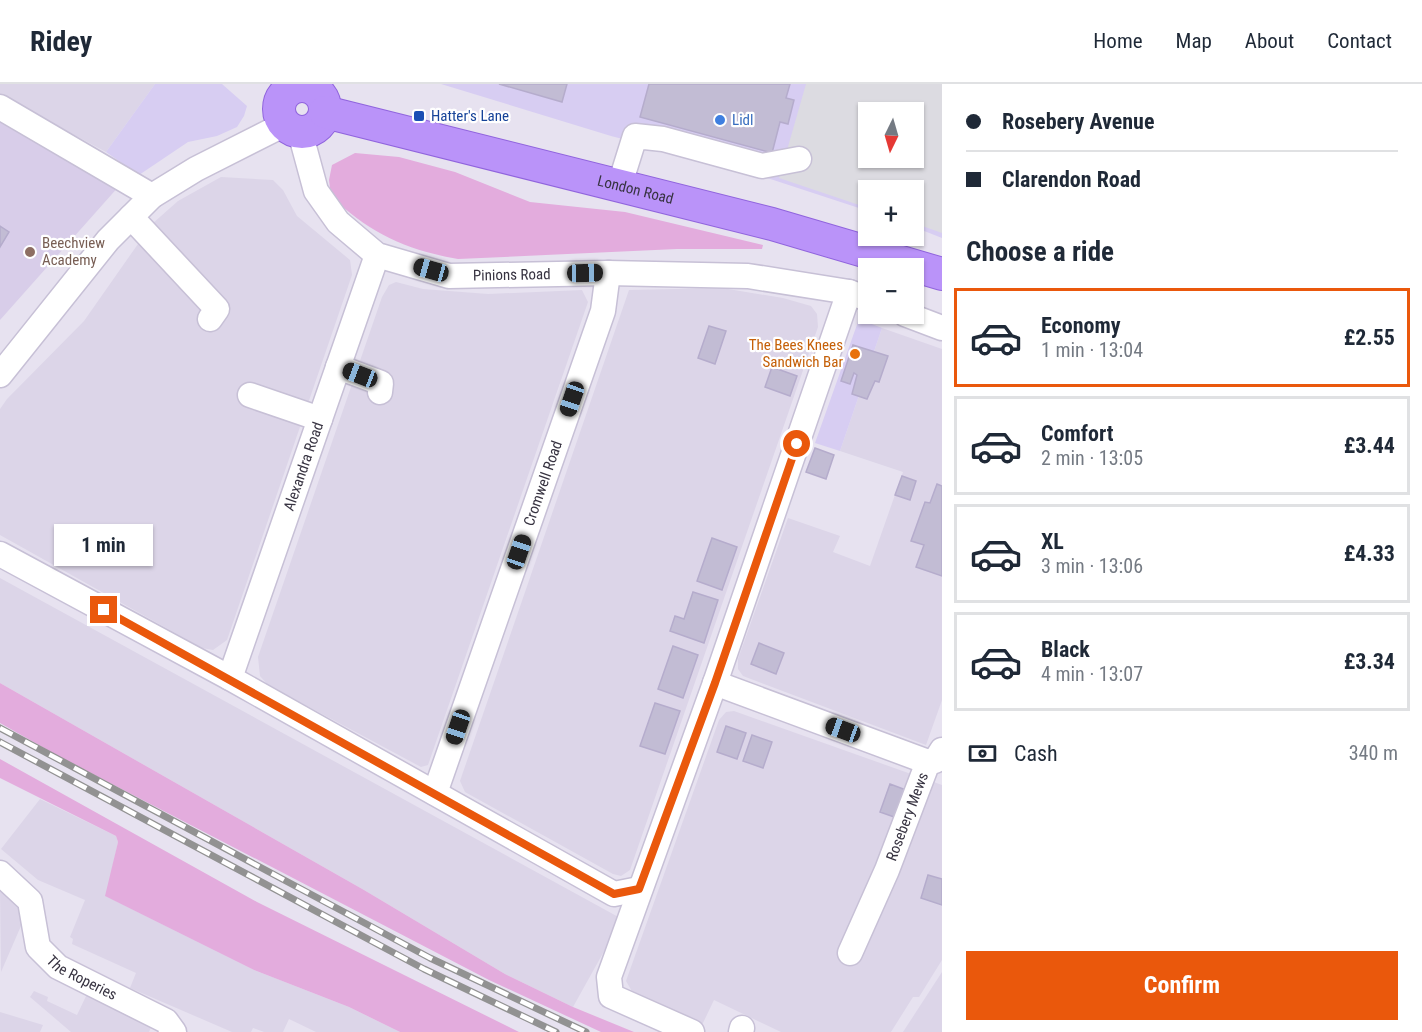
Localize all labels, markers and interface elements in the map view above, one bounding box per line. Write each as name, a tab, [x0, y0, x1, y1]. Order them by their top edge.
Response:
text: Ridey	[30, 25, 92, 58]
text: Home	[1093, 29, 1143, 53]
text: Map	[1176, 29, 1212, 53]
text: About	[1245, 29, 1294, 53]
text: Contact	[1327, 29, 1392, 53]
north arrow	[858, 102, 924, 168]
map controls	[858, 102, 924, 324]
place label: Hatter's Lane	[431, 107, 509, 125]
marker: Hatter's Lane	[412, 109, 426, 123]
text: Rosebery Avenue	[1002, 109, 1154, 134]
place label: Lidl	[732, 111, 753, 129]
marker: Lidl	[713, 113, 727, 127]
text: Clarendon Road	[1002, 167, 1141, 192]
street label: London Road	[595, 172, 675, 208]
button: +	[858, 180, 924, 246]
place label: Beechview Academy	[42, 234, 105, 269]
text: Choose a ride	[966, 236, 1114, 268]
marker: Beechview Academy	[23, 245, 37, 259]
car	[411, 256, 451, 284]
button: −	[858, 258, 924, 324]
car	[567, 264, 603, 282]
street label: Pinions Road	[473, 265, 551, 285]
icon: car	[969, 311, 1023, 365]
text: Economy	[1041, 313, 1121, 338]
text: £2.55	[1344, 325, 1395, 350]
place label: The Bees Knees Sandwich Bar	[749, 336, 843, 371]
text: 1 min · 13:04	[1041, 338, 1143, 362]
marker: The Bees Knees Sandwich Bar	[848, 347, 862, 361]
car	[340, 360, 380, 390]
car	[558, 379, 586, 419]
icon: car	[969, 419, 1023, 473]
street label: Alexandra Road	[280, 420, 327, 513]
text: Comfort	[1041, 421, 1114, 446]
route start	[783, 430, 810, 457]
text: £3.44	[1344, 433, 1395, 458]
street label: Cromwell Road	[520, 438, 566, 528]
text: 2 min · 13:05	[1041, 446, 1143, 470]
callout: 1 min	[54, 523, 154, 565]
icon: car	[969, 527, 1023, 581]
text: XL	[1041, 529, 1064, 554]
car	[505, 532, 533, 572]
text: 1 min	[81, 533, 126, 557]
text: £4.33	[1344, 541, 1395, 566]
text: 3 min · 13:06	[1041, 554, 1143, 578]
route end	[90, 596, 117, 623]
icon: car	[969, 635, 1023, 689]
text: Black	[1041, 637, 1090, 662]
text: £3.34	[1344, 649, 1395, 674]
text: 4 min · 13:07	[1041, 662, 1143, 686]
car	[444, 707, 472, 747]
car	[823, 715, 863, 745]
icon: cash	[966, 737, 999, 770]
text: Cash	[1014, 741, 1058, 766]
text: 340 m	[1349, 741, 1398, 765]
street label: Rosebery Mews	[882, 770, 932, 863]
button: Confirm	[966, 951, 1398, 1020]
street label: The Roperies	[43, 952, 120, 1004]

